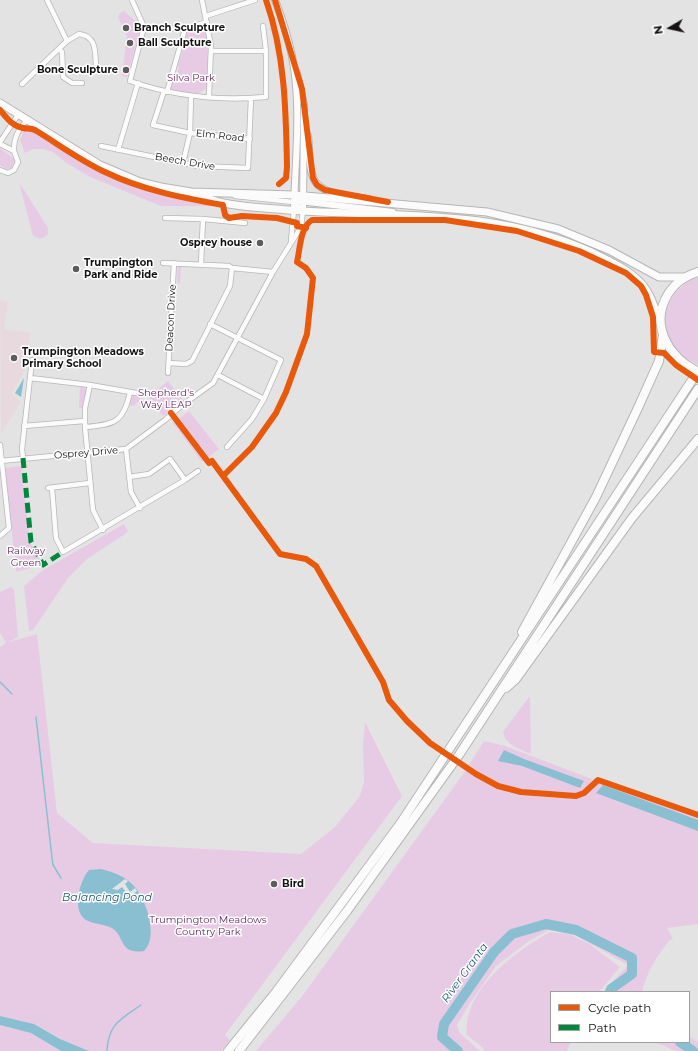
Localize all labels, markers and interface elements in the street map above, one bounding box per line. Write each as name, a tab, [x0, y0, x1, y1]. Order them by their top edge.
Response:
north arrow	[650, 8, 690, 48]
place label: Branch Sculpture	[134, 22, 225, 34]
marker: Branch Sculpture	[121, 23, 131, 33]
text: N	[651, 24, 666, 35]
place label: Ball Sculpture	[138, 37, 211, 49]
marker: Ball Sculpture	[125, 38, 135, 48]
place label: Bone Sculpture	[37, 64, 118, 76]
marker: Bone Sculpture	[121, 65, 131, 75]
park label: Silva Park	[167, 72, 215, 84]
street label: Elm Road	[195, 127, 245, 145]
street label: Beech Drive	[154, 151, 216, 173]
place label: Osprey house	[180, 237, 252, 249]
marker: Osprey house	[255, 238, 265, 248]
place label: Trumpington Park and Ride	[84, 257, 157, 280]
marker: Trumpington Park and Ride	[71, 264, 81, 274]
street label: Deacon Drive	[163, 284, 179, 352]
place label: Trumpington Meadows Primary School	[22, 346, 144, 370]
marker: Trumpington Meadows Primary School	[9, 353, 19, 363]
park label: Shepherd's Way LEAP	[138, 387, 194, 410]
street label: Osprey Drive	[54, 444, 118, 462]
park label: Railway Green	[7, 545, 45, 568]
place label: Bird	[282, 878, 304, 890]
marker: Bird	[269, 879, 279, 889]
water label: Balancing Pond	[62, 891, 152, 905]
park label: Trumpington Meadows Country Park	[149, 914, 267, 938]
water label: River Granta	[439, 941, 491, 1005]
legend	[550, 991, 690, 1043]
text: Cycle path	[588, 1000, 651, 1015]
text: Path	[588, 1020, 617, 1035]

